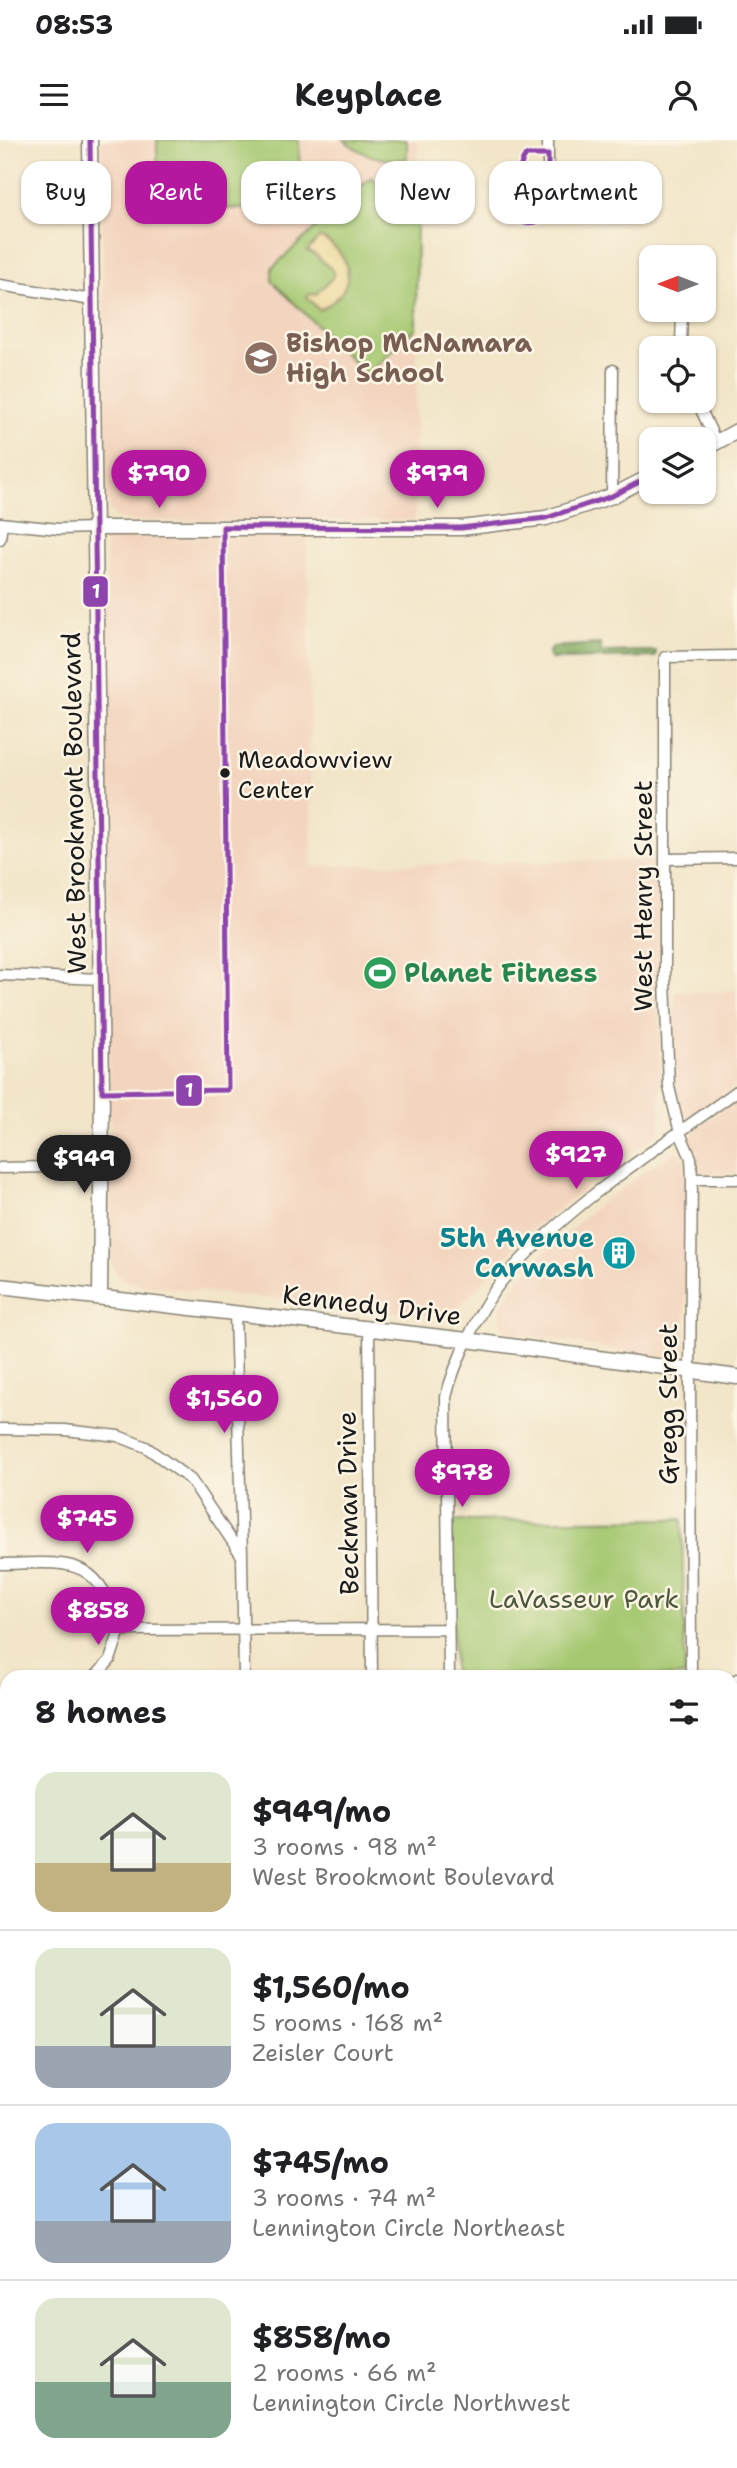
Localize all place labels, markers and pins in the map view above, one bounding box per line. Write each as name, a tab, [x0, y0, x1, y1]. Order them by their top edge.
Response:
place label: Bishop McNamara High School	[286, 325, 532, 390]
school or university icon: Bishop McNamara High School	[242, 339, 280, 377]
pin: $790	[118, 450, 200, 510]
pin: $979	[396, 450, 478, 510]
place label: Meadowview Center	[238, 744, 393, 806]
marker: Meadowview Center	[218, 766, 232, 780]
sports icon: Planet Fitness	[361, 954, 399, 992]
place label: Planet Fitness	[404, 955, 597, 990]
pin: $927	[535, 1132, 617, 1191]
pin: $949	[43, 1136, 125, 1195]
place label: 5th Avenue Carwash	[440, 1220, 594, 1285]
building icon: 5th Avenue Carwash	[600, 1234, 638, 1272]
pin: $1,560	[167, 1376, 281, 1435]
pin: $978	[421, 1450, 503, 1509]
pin: $745	[46, 1496, 128, 1555]
pin: $858	[57, 1588, 139, 1647]

